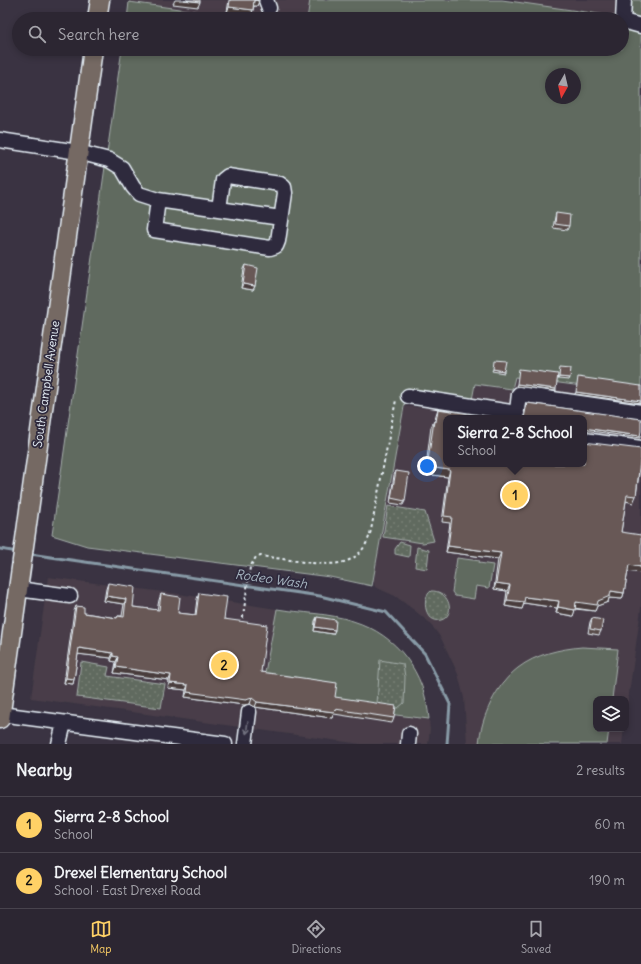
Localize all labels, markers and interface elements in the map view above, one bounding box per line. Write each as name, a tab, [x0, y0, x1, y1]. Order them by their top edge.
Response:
search box	[12, 12, 629, 56]
icon: search	[26, 23, 48, 45]
text: Search here	[58, 25, 139, 44]
north arrow	[545, 68, 581, 104]
street label: South Campbell Avenue	[30, 320, 62, 448]
popup	[443, 415, 587, 467]
text: Sierra 2-8 School	[457, 423, 573, 442]
text: School	[457, 442, 496, 459]
your location	[417, 456, 437, 476]
pin: 1	[502, 480, 528, 510]
water label: Rodeo Wash	[234, 566, 309, 593]
pin: 2	[211, 650, 237, 680]
map controls	[593, 696, 629, 732]
button: layers	[593, 696, 629, 732]
one-way arrow	[243, 721, 251, 734]
text: Nearby	[16, 759, 72, 781]
text: 2 results	[576, 762, 625, 779]
text: Sierra 2-8 School	[54, 807, 169, 826]
text: 1	[26, 816, 32, 833]
text: 60 m	[594, 816, 625, 833]
text: School	[54, 826, 93, 843]
text: Drexel Elementary School	[54, 863, 227, 882]
text: 2	[25, 872, 33, 889]
text: 190 m	[589, 872, 625, 889]
text: School · East Drexel Road	[54, 882, 201, 899]
tab: Map	[90, 918, 112, 956]
tab: Directions	[292, 918, 341, 956]
tab: Saved	[521, 918, 551, 956]

